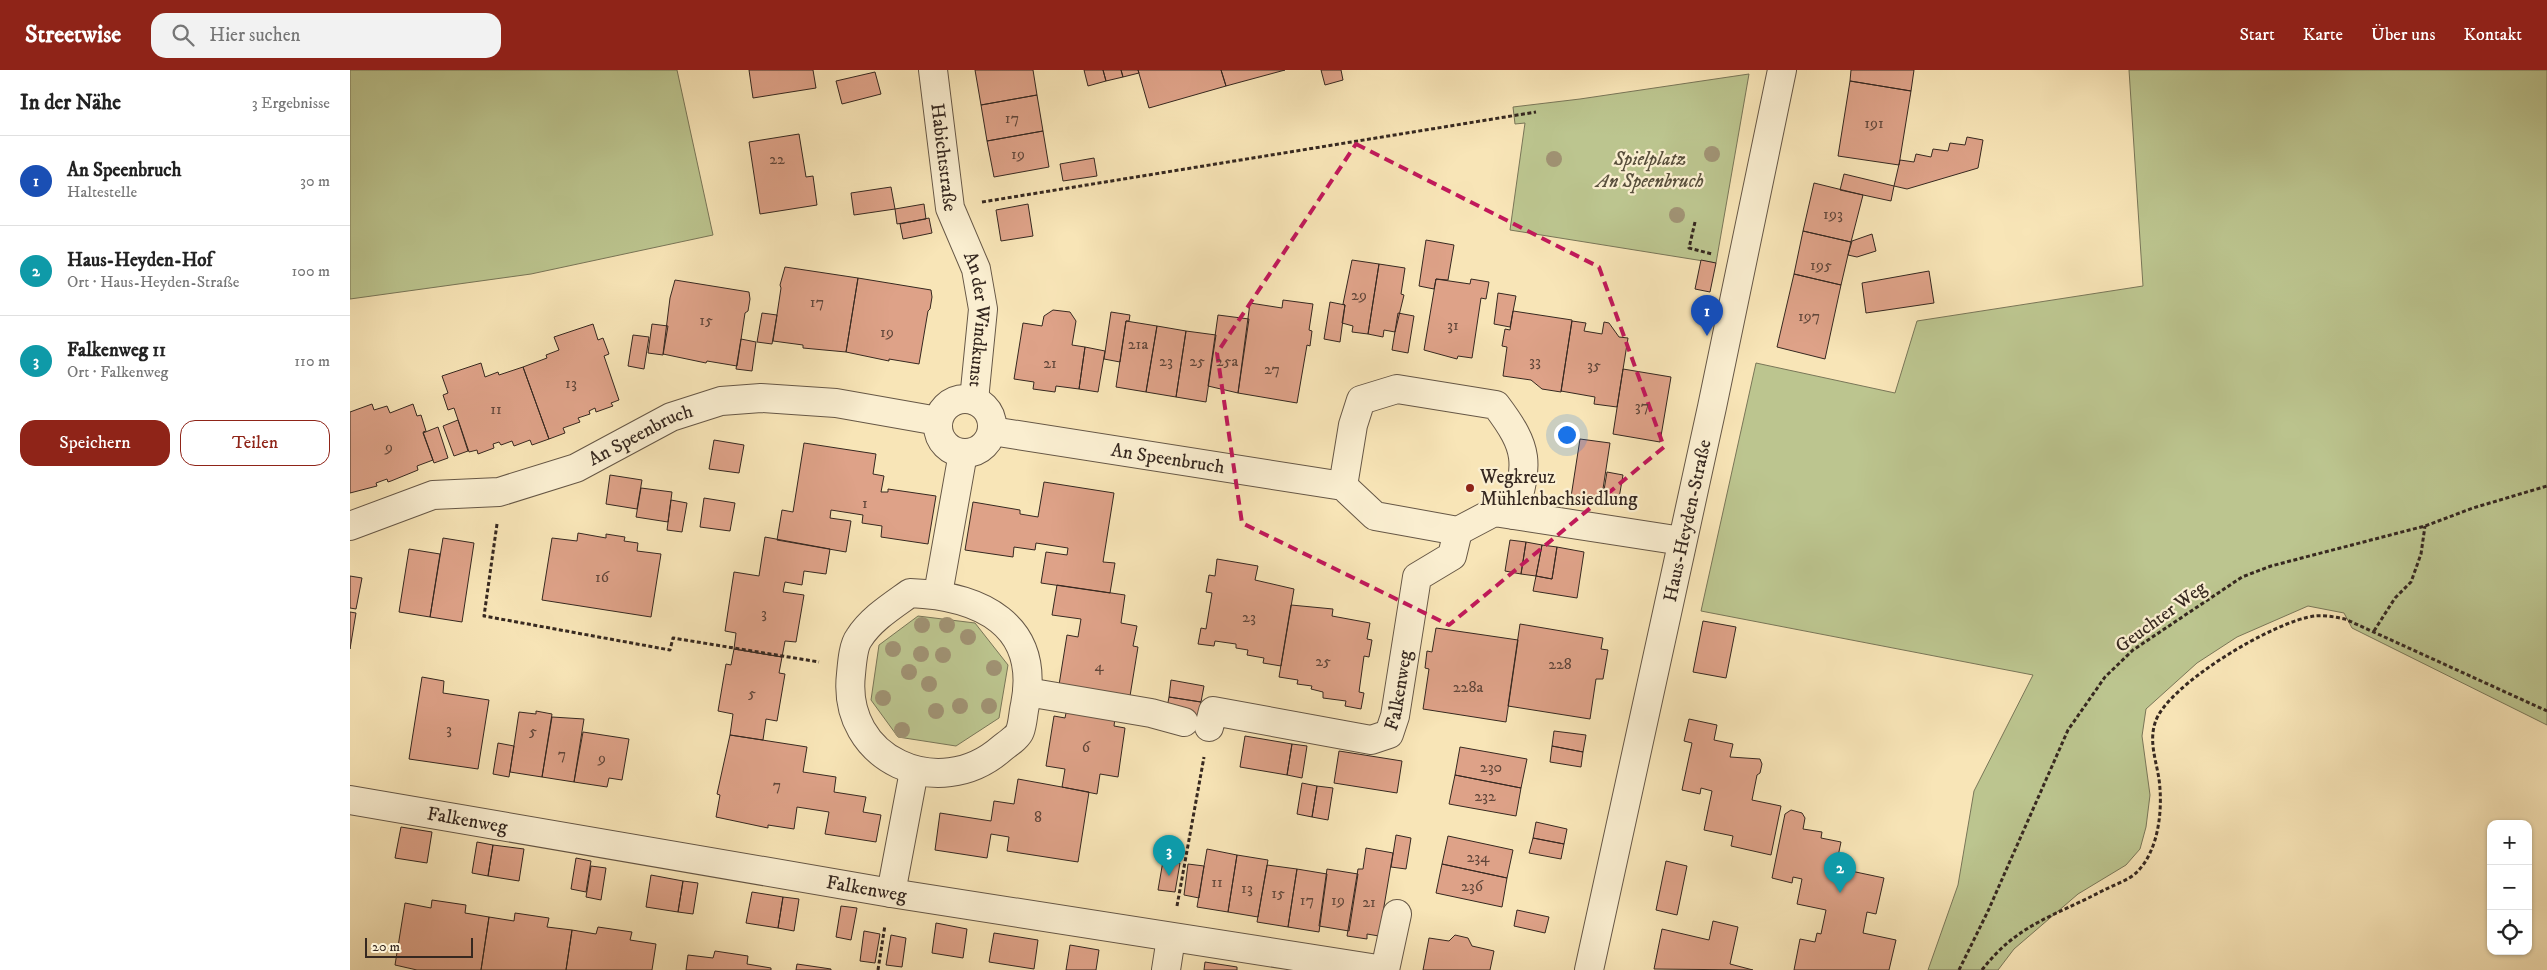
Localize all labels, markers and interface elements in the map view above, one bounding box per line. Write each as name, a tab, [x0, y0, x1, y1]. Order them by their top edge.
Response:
search box	[151, 13, 501, 58]
text: Streetwise	[25, 20, 121, 50]
icon: search	[169, 21, 197, 49]
text: Hier suchen	[209, 24, 300, 47]
text: Start	[2239, 24, 2275, 46]
text: Karte	[2303, 24, 2343, 46]
text: Über uns	[2371, 24, 2435, 46]
text: Kontakt	[2463, 24, 2522, 46]
text: In der Nähe	[20, 90, 121, 116]
text: 3 Ergebnisse	[252, 93, 330, 113]
street label: Habichtstraße	[926, 102, 962, 213]
house number: 17	[1005, 108, 1019, 128]
house number: 191	[1864, 113, 1884, 133]
house number: 19	[1011, 144, 1025, 164]
park label: Spielplatz An Speenbruch	[1594, 148, 1704, 194]
house number: 22	[769, 149, 785, 169]
text: An Speenbruch	[67, 159, 181, 182]
text: 1	[33, 171, 39, 191]
text: 30 m	[300, 171, 330, 191]
text: Haltestelle	[67, 182, 137, 202]
house number: 193	[1823, 204, 1843, 224]
street label: An der Windkunst	[958, 248, 995, 388]
text: Haus-Heyden-Hof	[67, 249, 213, 272]
house number: 195	[1810, 255, 1832, 275]
text: 2	[32, 261, 40, 281]
text: 100 m	[292, 261, 330, 281]
text: Ort · Haus-Heyden-Straße	[67, 272, 239, 292]
house number: 29	[1351, 285, 1367, 305]
house number: 17	[810, 292, 824, 312]
pin: 1	[1691, 295, 1723, 336]
house number: 197	[1798, 306, 1820, 326]
house number: 15	[699, 310, 713, 330]
house number: 31	[1447, 315, 1459, 335]
house number: 19	[880, 322, 894, 342]
house number: 21a	[1128, 334, 1148, 354]
text: Falkenweg 11	[67, 339, 166, 362]
text: 3	[33, 351, 39, 371]
text: 110 m	[294, 351, 330, 371]
house number: 23	[1159, 351, 1173, 371]
house number: 25	[1189, 351, 1205, 371]
house number: 25a	[1216, 351, 1238, 371]
house number: 33	[1529, 351, 1541, 371]
house number: 21	[1043, 353, 1057, 373]
house number: 35	[1587, 355, 1601, 375]
house number: 27	[1264, 359, 1280, 379]
text: Ort · Falkenweg	[67, 362, 168, 382]
house number: 13	[565, 373, 577, 393]
house number: 37	[1635, 396, 1649, 416]
house number: 11	[490, 399, 502, 419]
street label: An Speenbruch	[584, 399, 696, 471]
button: Speichern	[20, 420, 170, 466]
button: Teilen	[180, 420, 330, 466]
your location	[1554, 422, 1580, 448]
house number: 9	[384, 437, 393, 457]
street label: Haus-Heyden-Straße	[1658, 437, 1716, 604]
street label: An Speenbruch	[1109, 438, 1226, 479]
place label: Wegkreuz Mühlenbachsiedlung	[1479, 466, 1638, 511]
marker: Wegkreuz Mühlenbachsiedlung	[1464, 482, 1476, 494]
house number: 1	[862, 493, 868, 513]
house number: 16	[595, 567, 610, 587]
street label: Geuchter Weg	[2111, 576, 2212, 658]
house number: 3	[761, 603, 767, 623]
house number: 23	[1242, 607, 1256, 627]
street label: Falkenweg	[1379, 648, 1417, 734]
house number: 25	[1315, 651, 1331, 671]
house number: 228	[1548, 654, 1572, 674]
house number: 4	[1094, 656, 1104, 676]
house number: 228a	[1453, 677, 1483, 697]
house number: 5	[748, 683, 756, 703]
house number: 3	[446, 719, 452, 739]
house number: 5	[529, 721, 537, 741]
house number: 6	[1082, 737, 1091, 757]
house number: 7	[558, 744, 566, 764]
house number: 9	[597, 748, 606, 768]
house number: 230	[1480, 757, 1502, 777]
house number: 7	[773, 775, 781, 795]
house number: 232	[1474, 786, 1496, 806]
street label: Falkenweg	[425, 802, 510, 838]
house number: 8	[1034, 807, 1042, 827]
map controls	[2487, 820, 2532, 955]
button: +	[2487, 820, 2532, 865]
pin: 3	[1153, 835, 1185, 876]
house number: 234	[1466, 847, 1490, 867]
pin: 2	[1824, 852, 1856, 893]
button: −	[2487, 865, 2532, 910]
street label: Falkenweg	[824, 871, 909, 907]
house number: 11	[1211, 872, 1223, 892]
house number: 236	[1461, 876, 1484, 896]
house number: 13	[1241, 878, 1253, 898]
house number: 15	[1271, 883, 1285, 903]
house number: 17	[1300, 890, 1314, 910]
house number: 19	[1331, 890, 1345, 910]
house number: 21	[1362, 892, 1376, 912]
button: locate	[2487, 910, 2532, 955]
scale bar	[365, 935, 472, 958]
text: 20 m	[372, 938, 400, 956]

